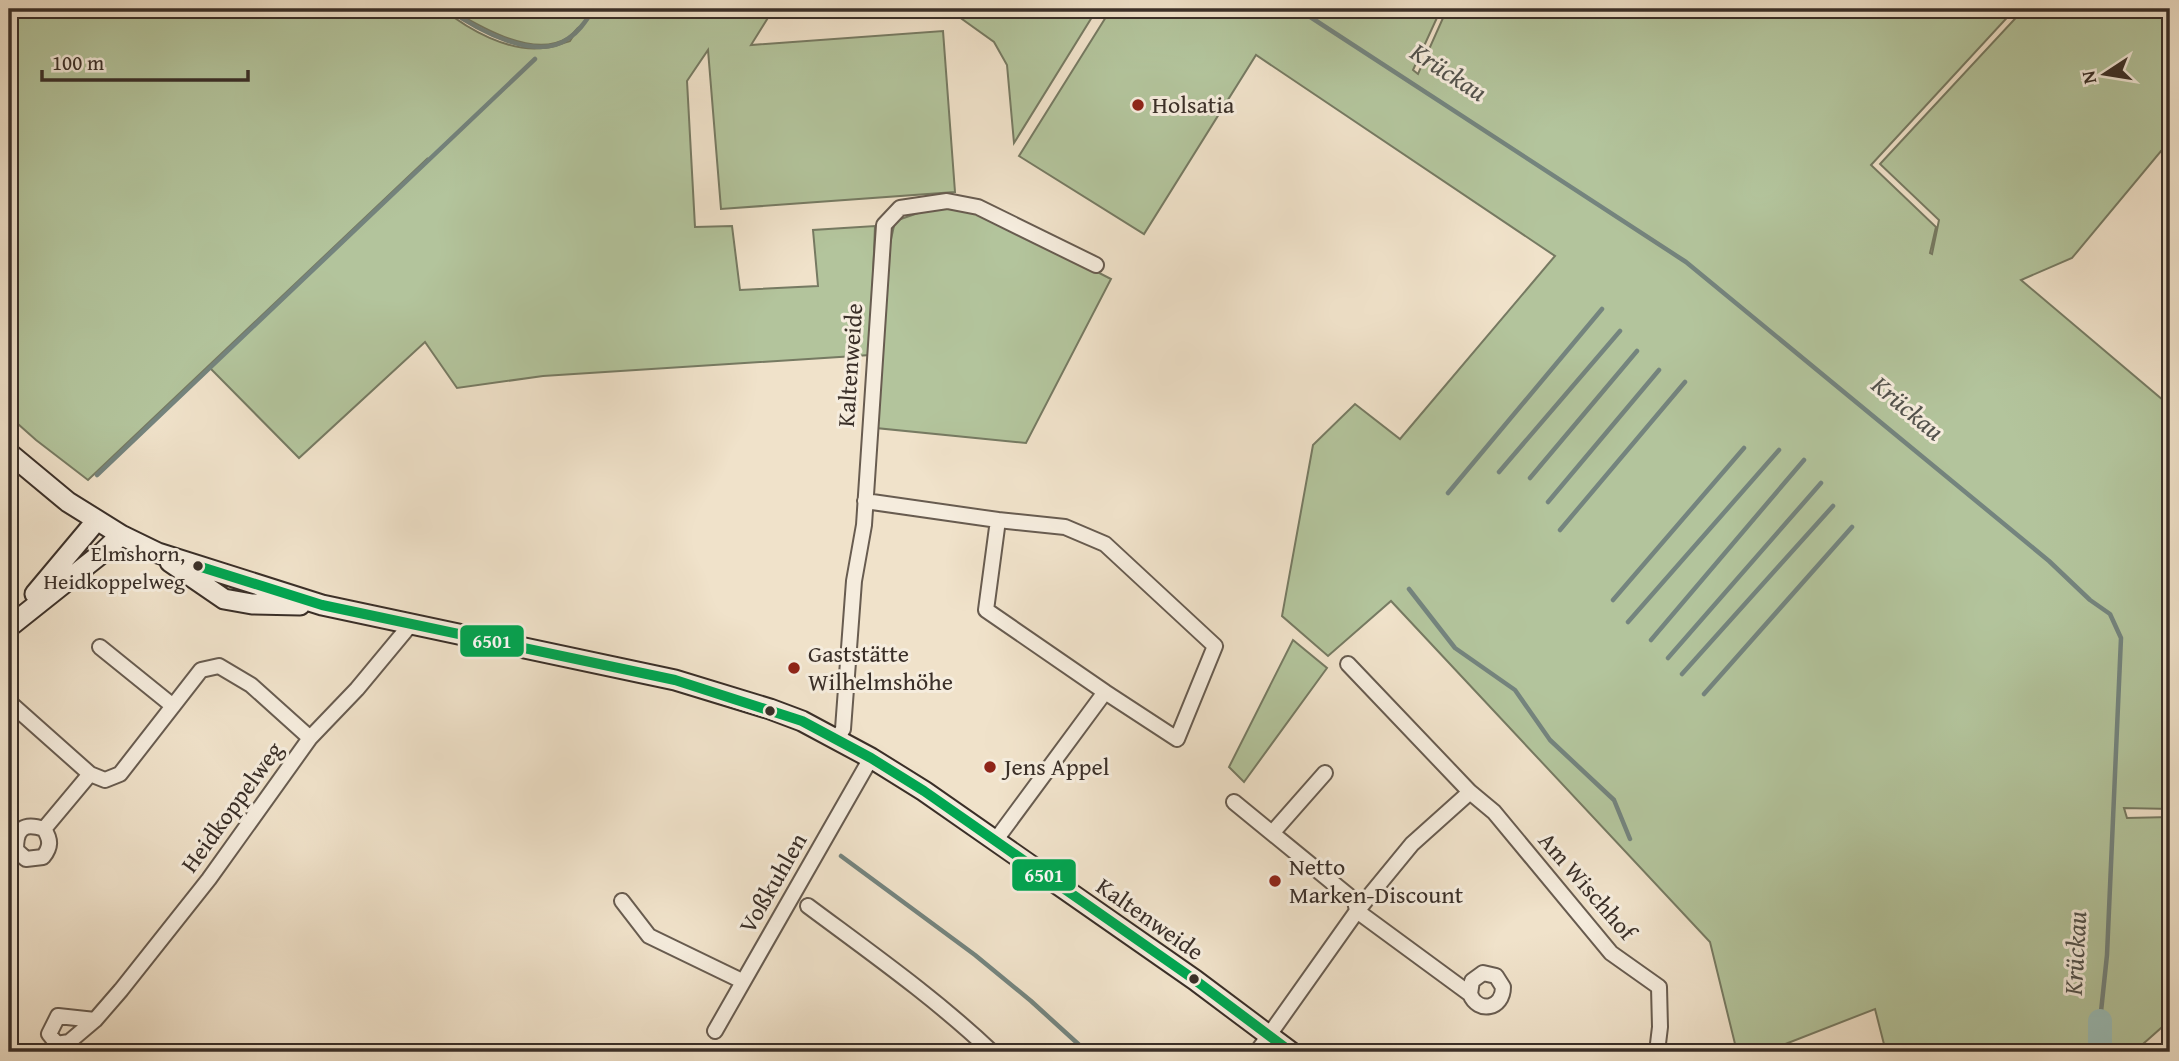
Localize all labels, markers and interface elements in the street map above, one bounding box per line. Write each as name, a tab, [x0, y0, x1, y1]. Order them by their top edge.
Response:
water label: Krückau	[1402, 32, 1495, 111]
scale bar	[42, 38, 248, 82]
north arrow	[2070, 38, 2140, 108]
text: 100 m	[52, 47, 104, 78]
text: N	[2073, 68, 2103, 87]
place label: Holsatia	[1152, 87, 1235, 122]
marker: Holsatia	[1130, 97, 1146, 113]
street label: Kaltenweide	[828, 302, 871, 428]
water label: Krückau	[1863, 365, 1953, 450]
place label: Elmshorn, Heidkoppelweg	[44, 537, 185, 597]
marker: Elmshorn, Heidkoppelweg	[191, 559, 205, 573]
line badge: 6501	[459, 624, 525, 658]
text: 6501	[472, 627, 512, 655]
place label: Gaststätte Wilhelmshöhe	[808, 636, 953, 699]
marker: Gaststätte Wilhelmshöhe	[786, 660, 802, 676]
unlabelled marker	[763, 704, 777, 718]
street label: Heidkoppelweg	[172, 734, 291, 879]
place label: Jens Appel	[1001, 749, 1110, 784]
marker: Jens Appel	[982, 759, 998, 775]
street label: Am Wischhof	[1530, 824, 1646, 949]
street label: Voßkuhlen	[730, 826, 816, 939]
place label: Netto Marken-Discount	[1289, 849, 1464, 912]
line badge: 6501	[1011, 858, 1077, 892]
text: 6501	[1024, 861, 1064, 889]
street label: Kaltenweide	[1089, 869, 1211, 969]
marker: Netto Marken-Discount	[1267, 873, 1283, 889]
water label: Krückau	[2053, 910, 2096, 997]
unlabelled marker	[1187, 972, 1201, 986]

